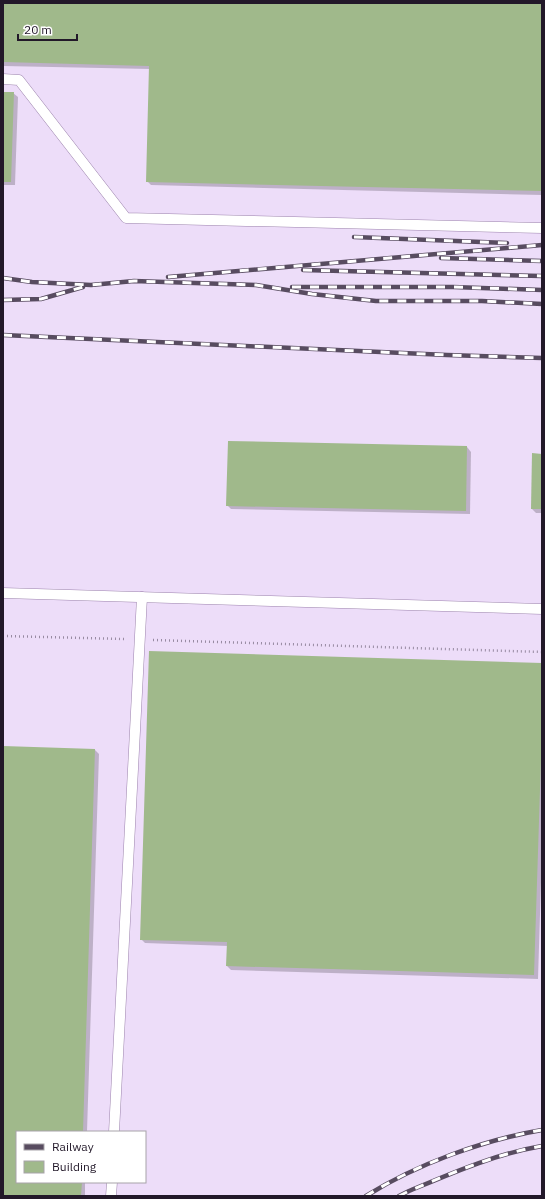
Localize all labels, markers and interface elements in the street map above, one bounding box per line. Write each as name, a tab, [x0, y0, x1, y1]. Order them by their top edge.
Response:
scale bar	[18, 16, 77, 42]
text: 20 m	[24, 22, 52, 37]
legend	[16, 1131, 146, 1183]
text: Railway	[52, 1139, 94, 1154]
text: Building	[52, 1159, 97, 1174]

